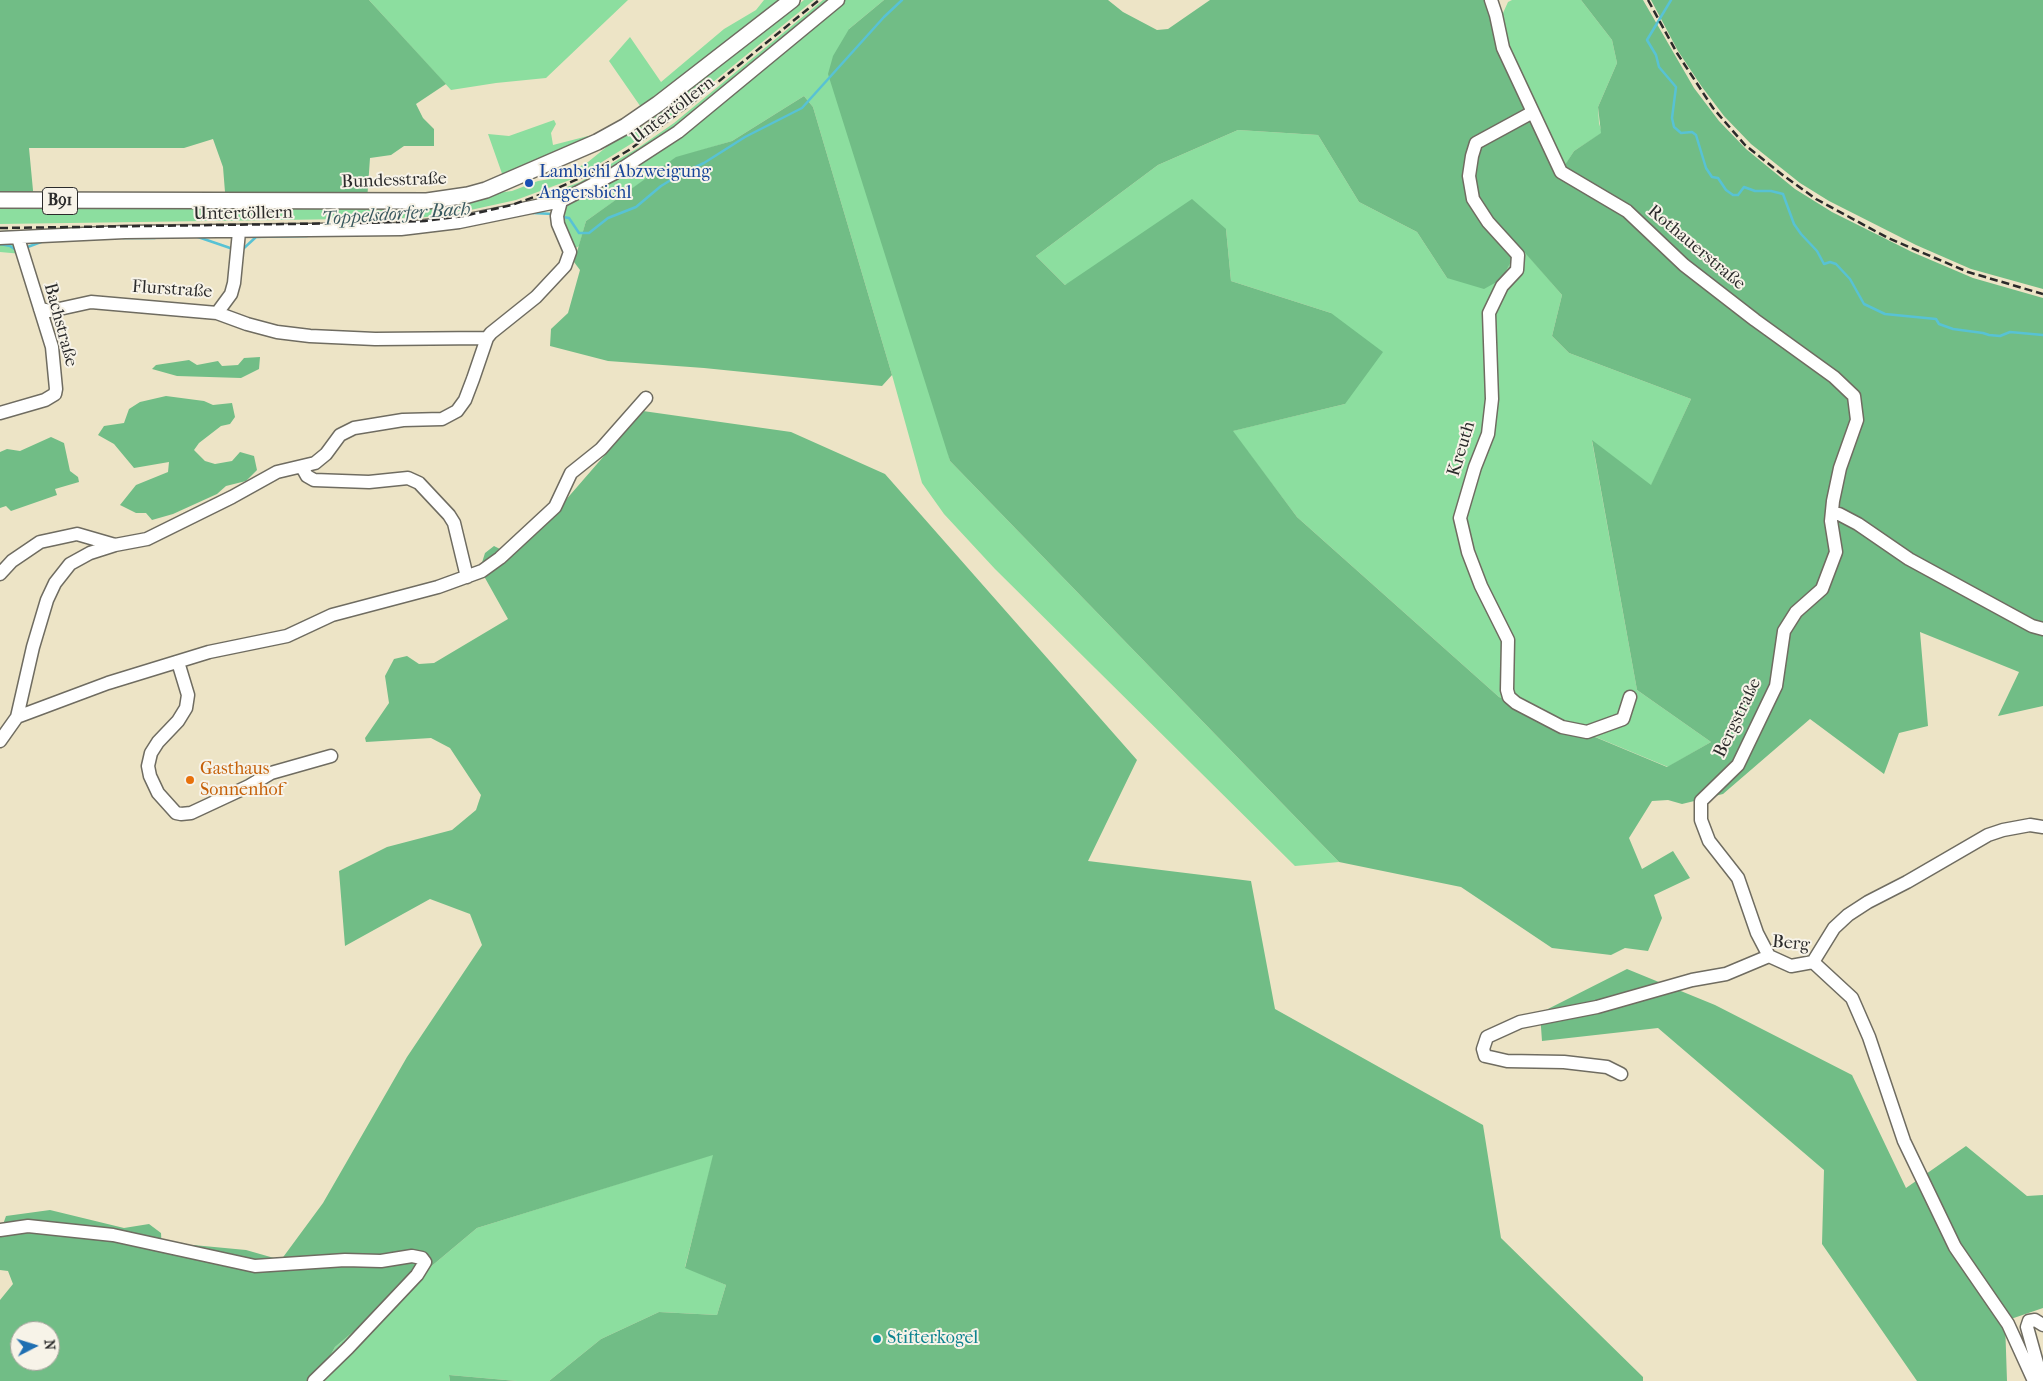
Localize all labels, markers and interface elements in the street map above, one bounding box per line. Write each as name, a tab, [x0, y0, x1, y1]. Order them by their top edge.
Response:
street label: Untertöllern	[627, 72, 719, 150]
place label: Lambichl Abzweigung Angersbichl	[539, 162, 711, 204]
street label: Bundesstraße	[341, 168, 447, 194]
marker: Lambichl Abzweigung Angersbichl	[523, 177, 535, 189]
road number: B91	[42, 188, 78, 215]
water label: Toppelsdorfer Bach	[321, 198, 471, 232]
street label: Rothauerstraße	[1643, 201, 1749, 295]
street label: Untertöllern	[193, 202, 293, 226]
street label: Flurstraße	[131, 276, 213, 304]
street label: Bachstraße	[38, 281, 82, 369]
street label: Kreuth	[1443, 419, 1481, 479]
street label: Bergstraße	[1710, 675, 1766, 761]
place label: Gasthaus Sonnenhof	[200, 759, 283, 802]
marker: Gasthaus Sonnenhof	[184, 774, 196, 786]
street label: Berg	[1771, 932, 1811, 956]
north arrow	[10, 1321, 60, 1371]
place label: Stifterkogel	[887, 1328, 978, 1350]
marker: Stifterkogel	[871, 1333, 883, 1345]
text: N	[41, 1339, 58, 1351]

